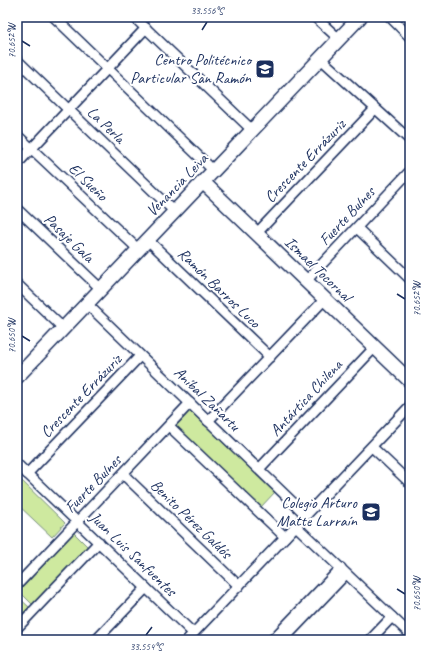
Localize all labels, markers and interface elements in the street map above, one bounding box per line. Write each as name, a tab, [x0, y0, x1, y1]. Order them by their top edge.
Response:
text: 33.556°S	[191, 4, 225, 17]
text: 70.652°W	[5, 22, 18, 58]
place label: Centro Politécnico Particular San Ramón	[130, 50, 253, 88]
school or university icon: Centro Politécnico Particular San Ramón	[254, 58, 276, 80]
street label: La Perla	[83, 102, 130, 149]
street label: Crescente Errázuriz	[260, 114, 351, 207]
street label: Venancia Leiva	[142, 148, 213, 221]
street label: El Sueño	[64, 159, 113, 206]
street label: Fuerte Bulnes	[315, 181, 380, 250]
street label: Pasaje Gala	[40, 209, 99, 268]
street label: Ismael Tocornal	[280, 232, 358, 308]
street label: Ramón Barros Luco	[174, 244, 265, 333]
text: 70.652°W	[410, 280, 423, 316]
text: 70.650°W	[5, 317, 18, 353]
street label: Crescente Errázuriz	[36, 349, 127, 442]
street label: Antártica Chilena	[266, 354, 348, 440]
street label: Aníbal Zañartu	[170, 363, 245, 436]
street label: Fuerte Bulnes	[60, 450, 127, 517]
street label: Benito Pérez Galdós	[146, 475, 237, 564]
place label: Colegio Arturo Matte Larraín	[277, 493, 358, 531]
school or university icon: Colegio Arturo Matte Larraín	[360, 501, 382, 523]
street label: Juan Luis Sanfuentes	[85, 507, 182, 602]
text: 70.650°W	[410, 575, 423, 611]
text: 33.554°S	[130, 640, 164, 653]

